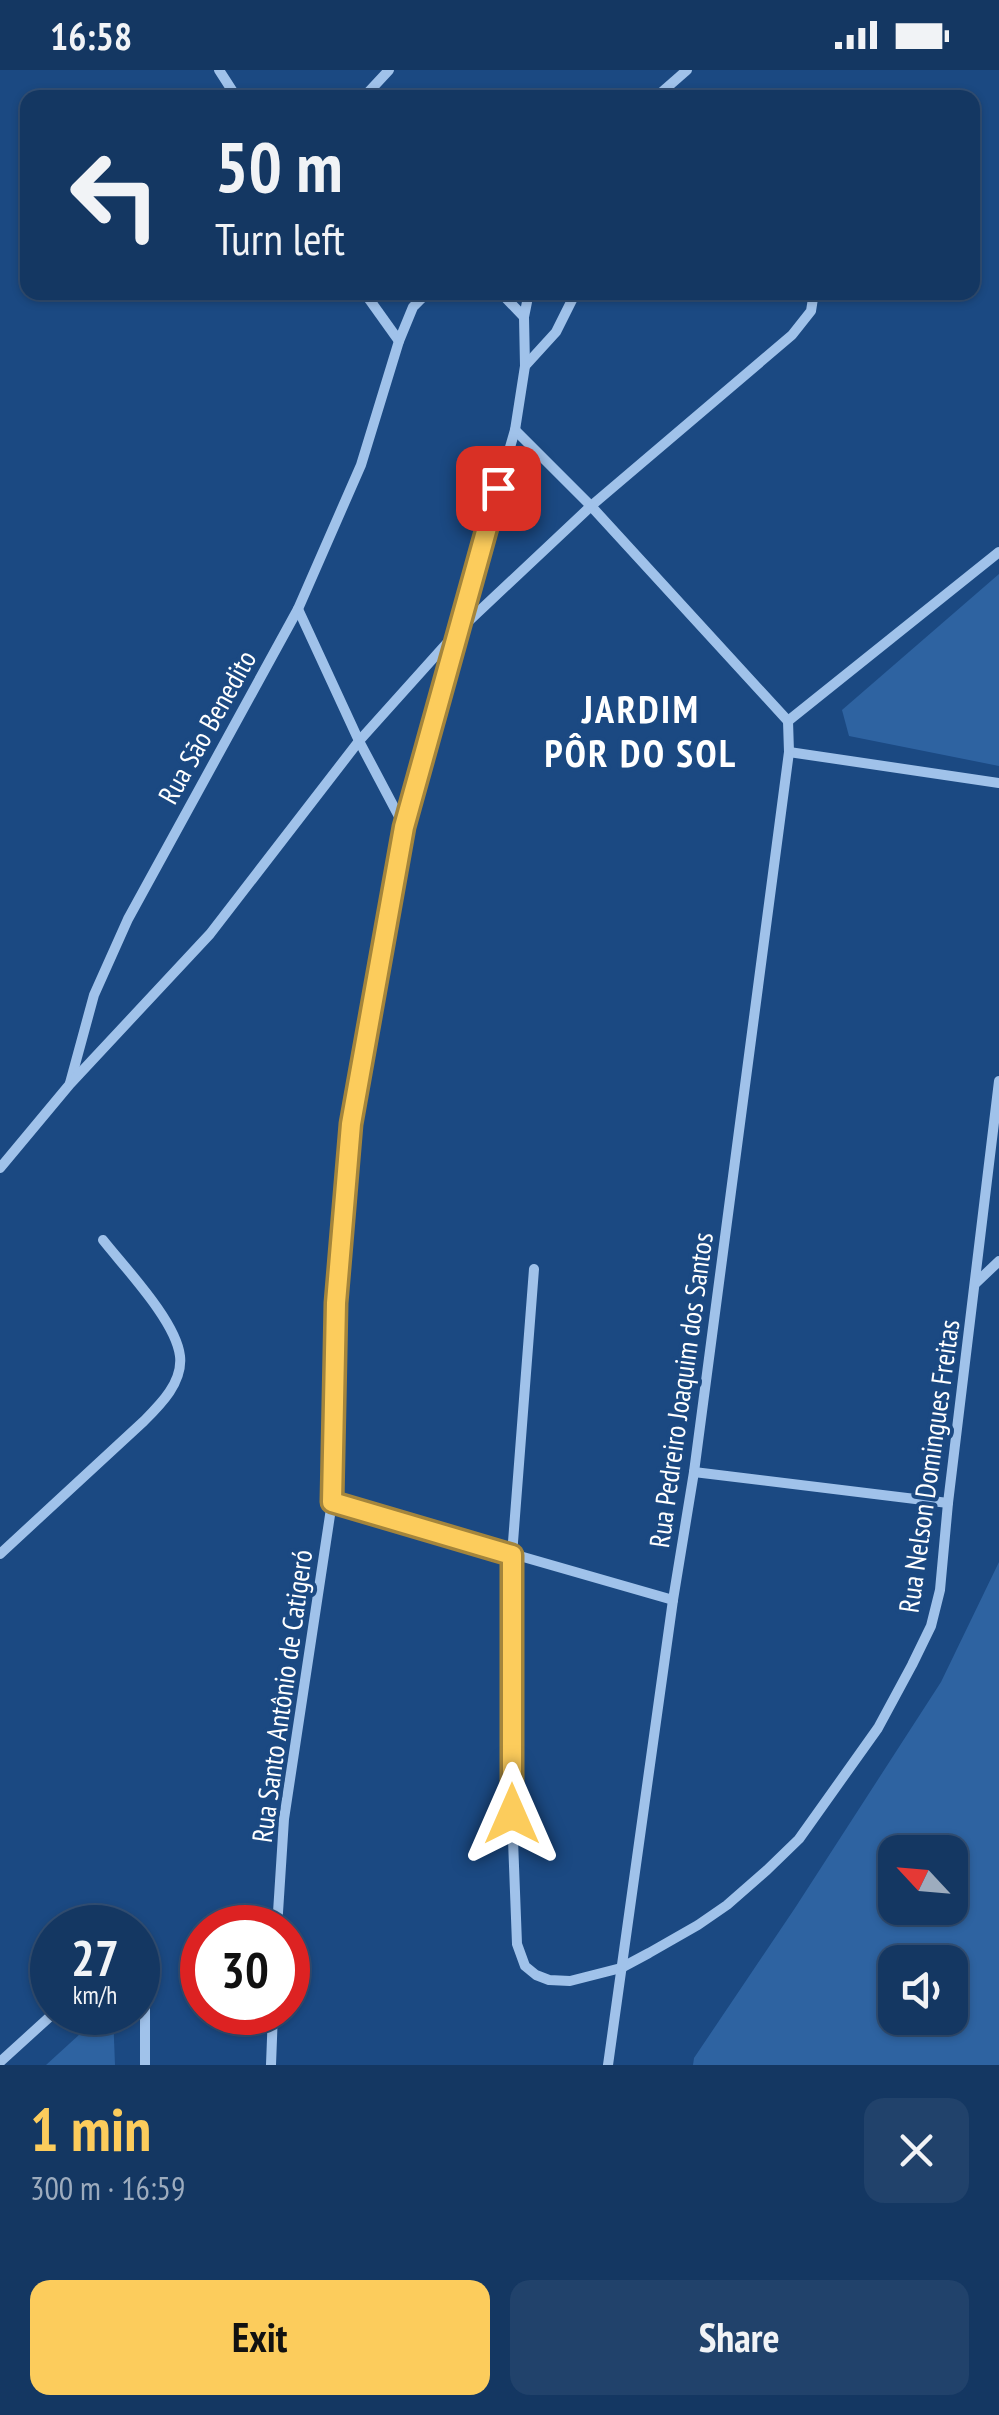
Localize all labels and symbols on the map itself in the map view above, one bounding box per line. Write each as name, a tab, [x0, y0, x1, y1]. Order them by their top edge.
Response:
pin	[456, 446, 541, 531]
street label: Rua São Benedito	[149, 643, 264, 810]
district label: JARDIM PÔR DO SOL	[544, 684, 738, 777]
street label: Rua Pedreiro Joaquim dos Santos	[640, 1230, 721, 1550]
street label: Rua Nelson Domingues Freitas	[890, 1317, 967, 1615]
street label: Rua Santo Antônio de Catigeró	[243, 1547, 320, 1845]
position arrow	[460, 1762, 564, 1866]
north arrow	[878, 1835, 968, 1925]
speed limit sign: 30	[180, 1905, 310, 2035]

